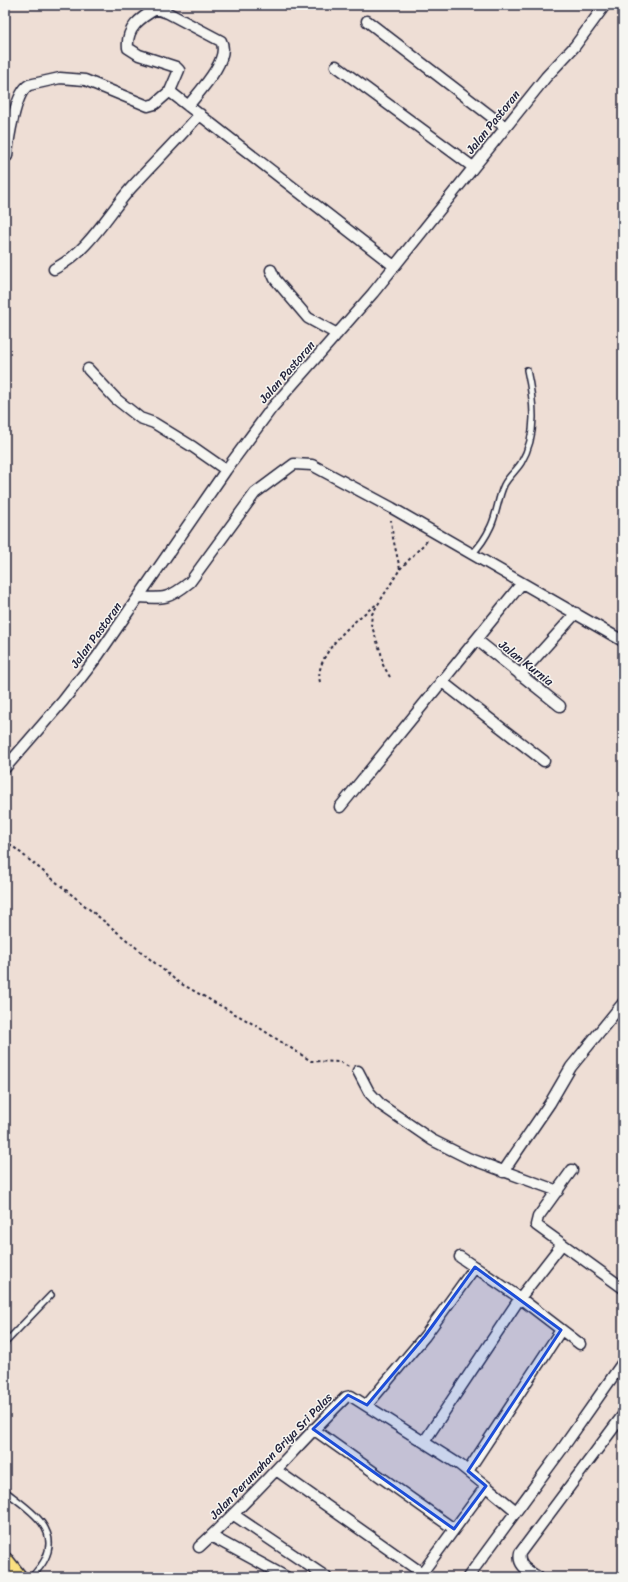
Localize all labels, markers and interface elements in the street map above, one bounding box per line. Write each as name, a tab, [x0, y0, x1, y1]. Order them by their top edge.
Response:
street label: Jalan Pastoran	[459, 85, 526, 160]
street label: Jalan Pastoran	[253, 335, 321, 409]
street label: Jalan Pastoran	[64, 597, 128, 674]
street label: Jalan Kurnia	[493, 634, 559, 692]
street label: Jalan Perumahan Griya Sri Palas	[203, 1387, 338, 1525]

